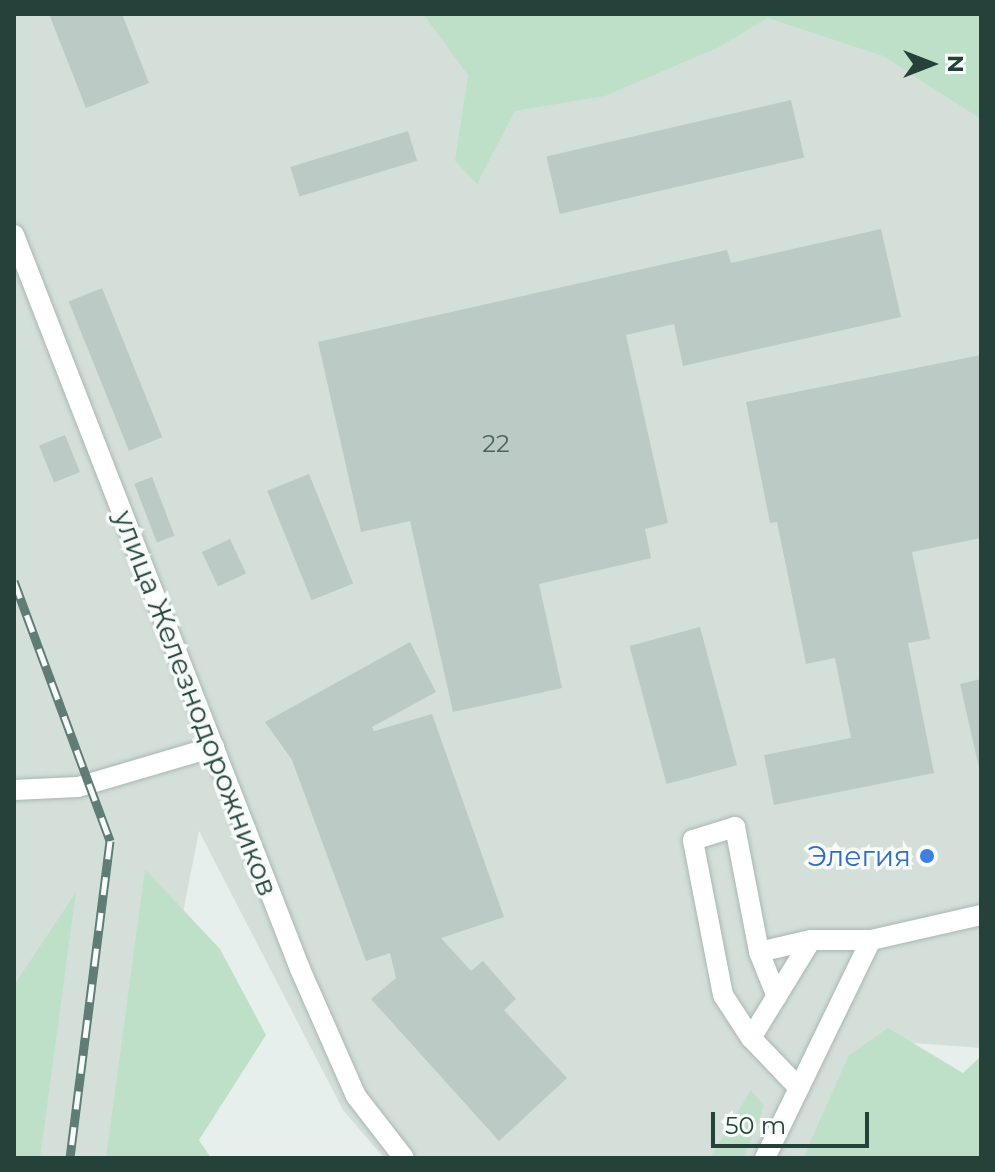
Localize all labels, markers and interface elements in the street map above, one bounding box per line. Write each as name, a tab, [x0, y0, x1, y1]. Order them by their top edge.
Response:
north arrow	[891, 24, 971, 104]
text: N	[942, 55, 969, 73]
house number: 22	[482, 430, 510, 458]
street label: улица Железнодорожников	[107, 505, 285, 901]
place label: Элегия	[807, 839, 911, 873]
marker: Элегия	[918, 847, 936, 865]
scale bar	[715, 1096, 873, 1146]
text: 50 m	[725, 1111, 786, 1140]

